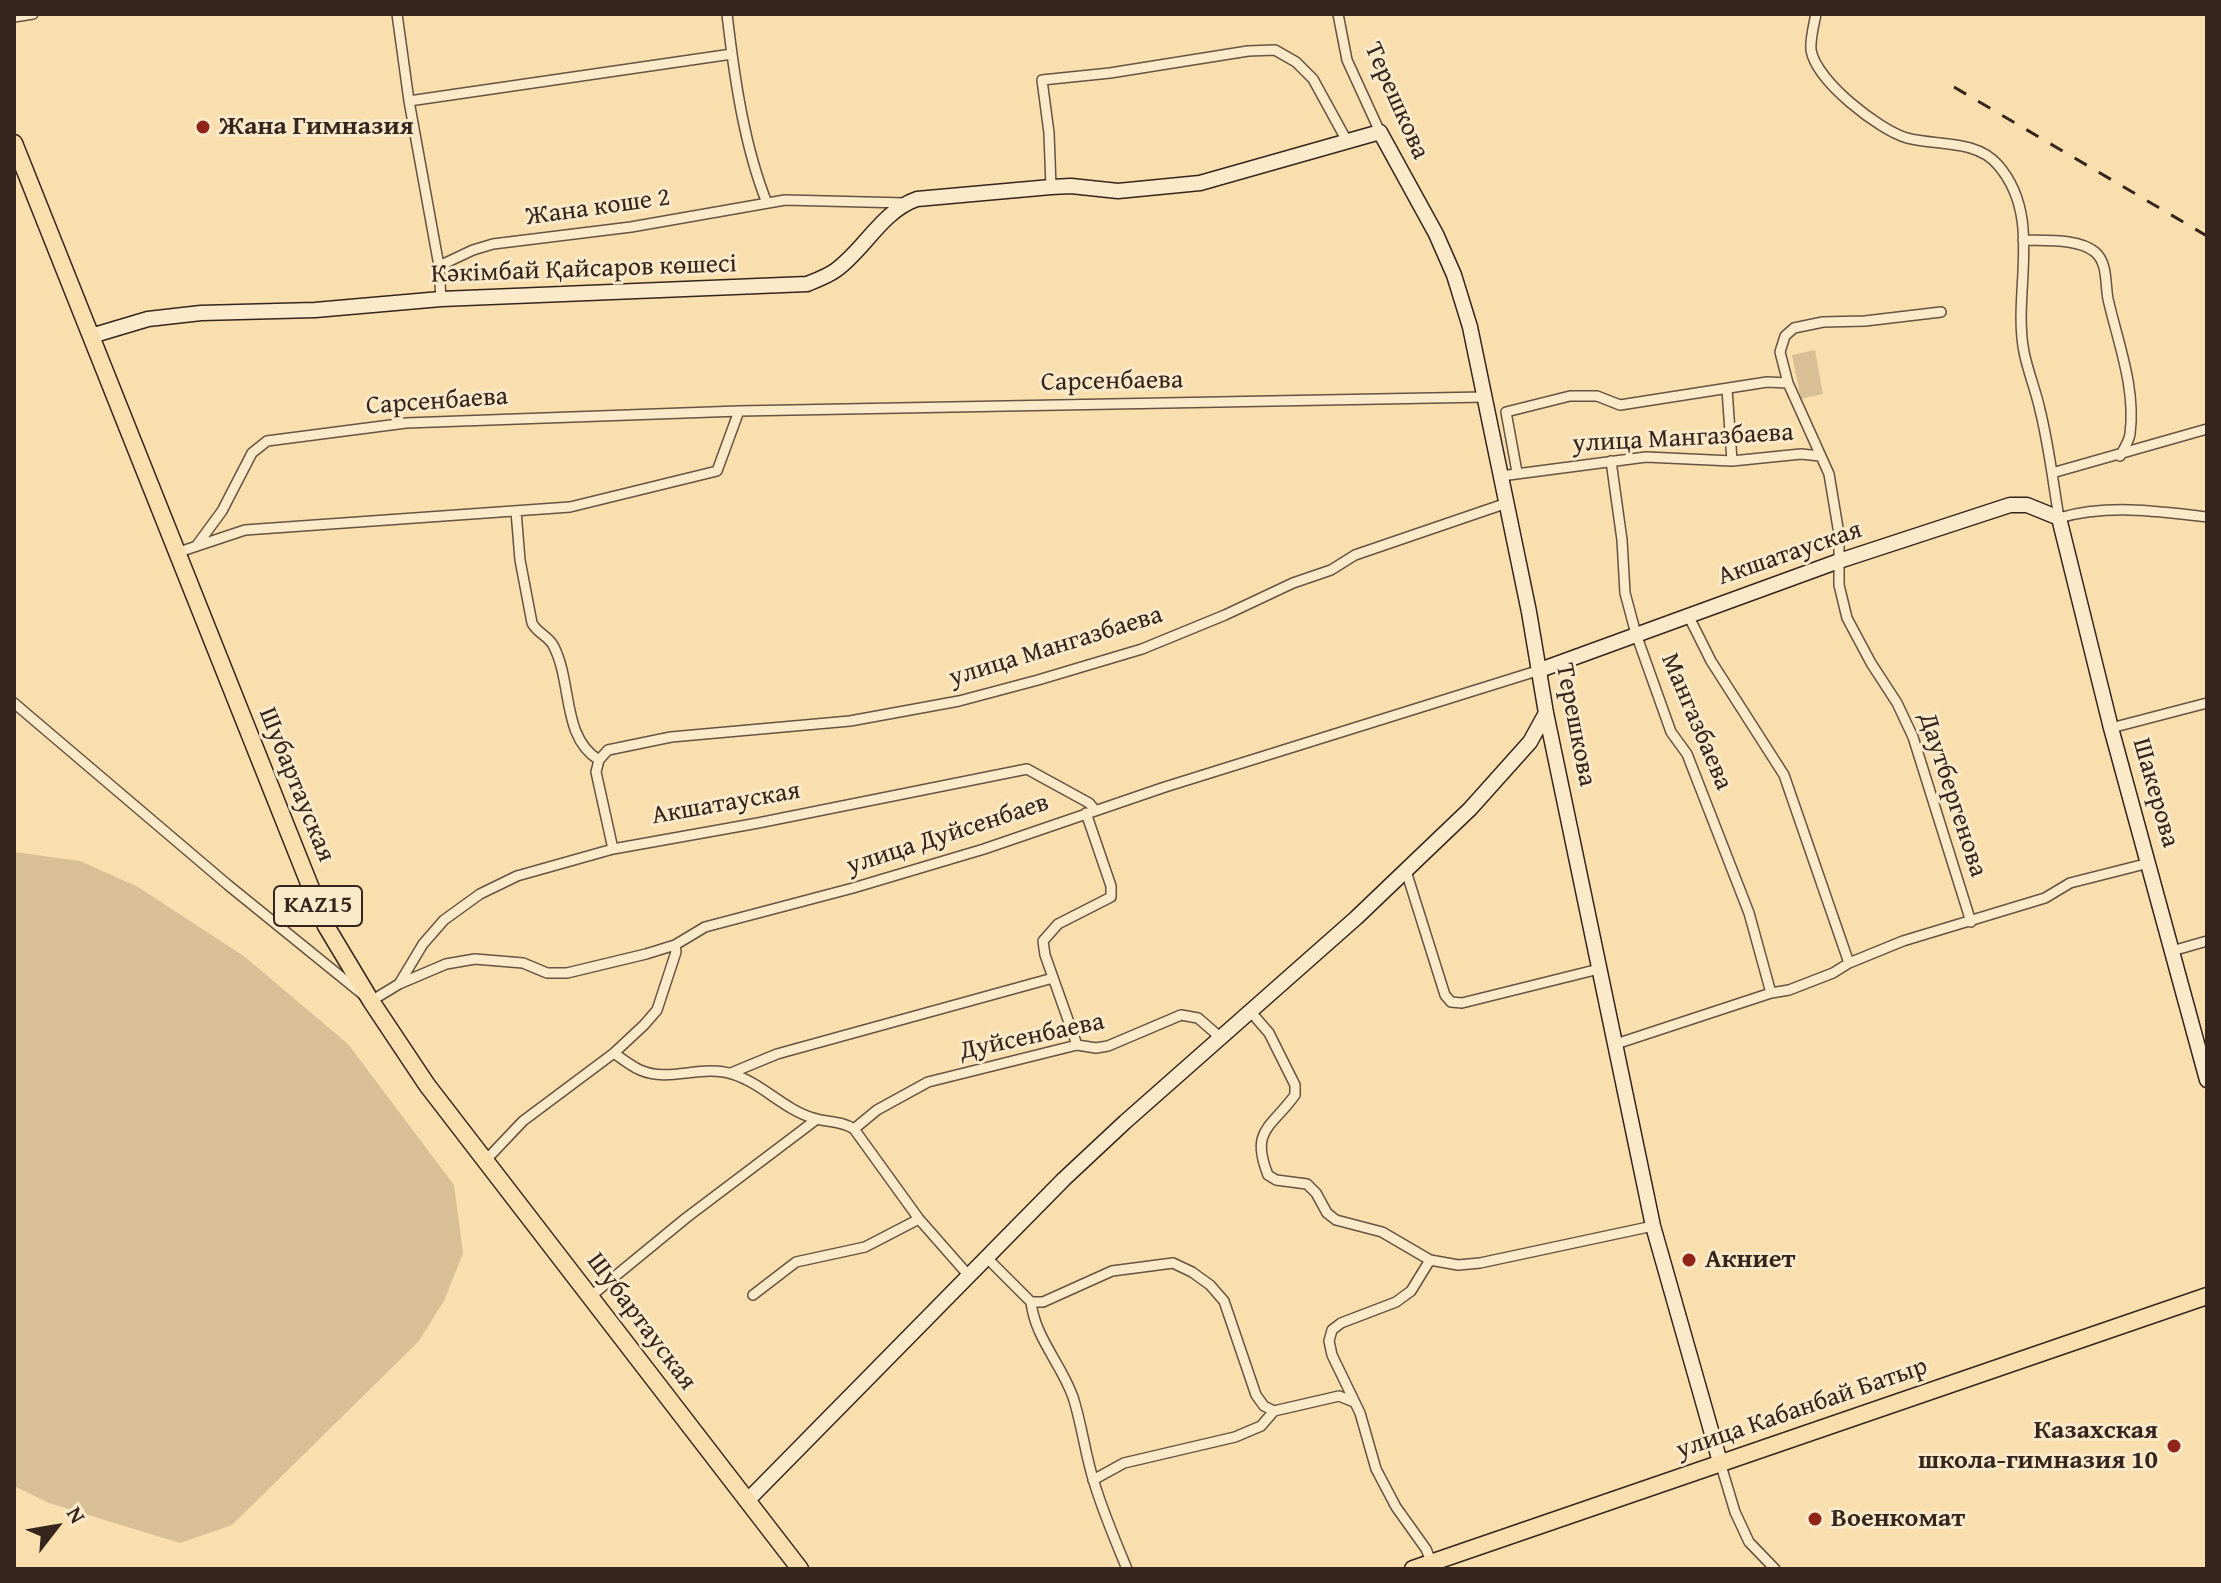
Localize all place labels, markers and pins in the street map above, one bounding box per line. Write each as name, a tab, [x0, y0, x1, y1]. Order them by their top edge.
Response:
place label: Жана Гимназия	[219, 111, 414, 143]
marker: Жана Гимназия	[194, 118, 212, 136]
place label: Акниет	[1705, 1244, 1795, 1276]
marker: Акниет	[1680, 1251, 1698, 1269]
place label: Казахская школа-гимназия 10	[1918, 1415, 2158, 1476]
marker: Казахская школа-гимназия 10	[2165, 1437, 2183, 1455]
place label: Военкомат	[1831, 1503, 1965, 1535]
marker: Военкомат	[1806, 1510, 1824, 1528]

